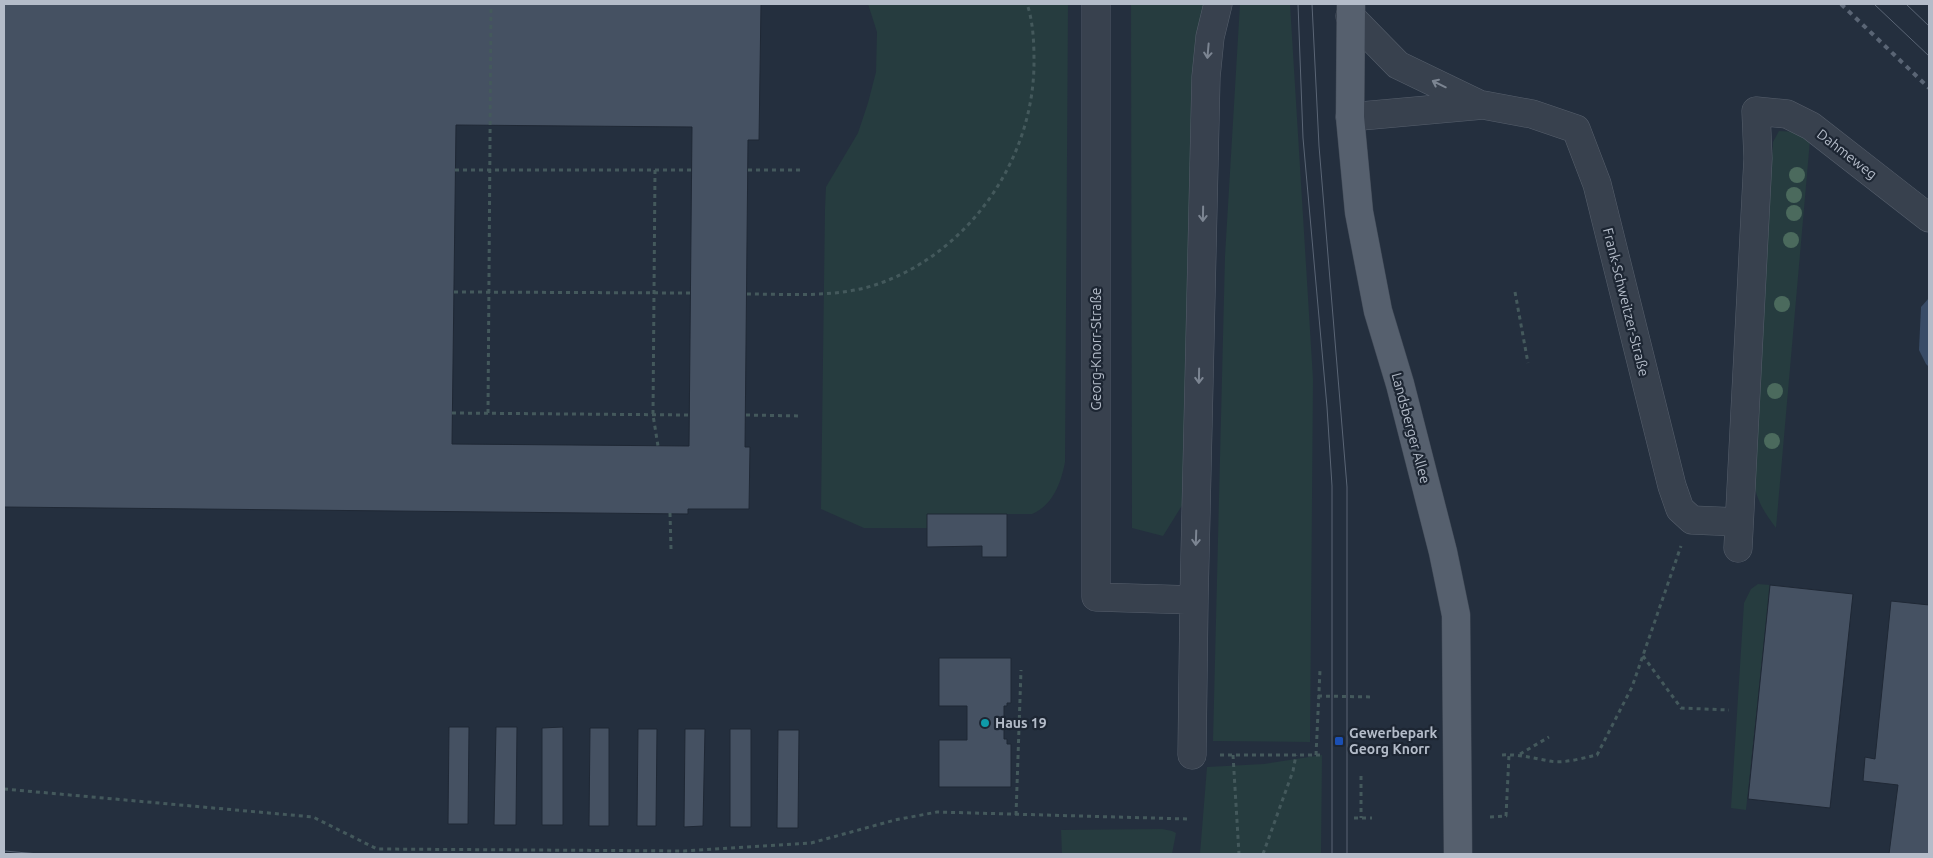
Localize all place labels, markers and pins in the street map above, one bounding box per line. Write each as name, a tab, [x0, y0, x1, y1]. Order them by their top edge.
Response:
place label: Haus 19	[995, 715, 1047, 731]
marker: Haus 19	[979, 717, 991, 729]
place label: Gewerbepark Georg Knorr	[1349, 725, 1438, 757]
marker: Gewerbepark Georg Knorr	[1333, 735, 1345, 747]

